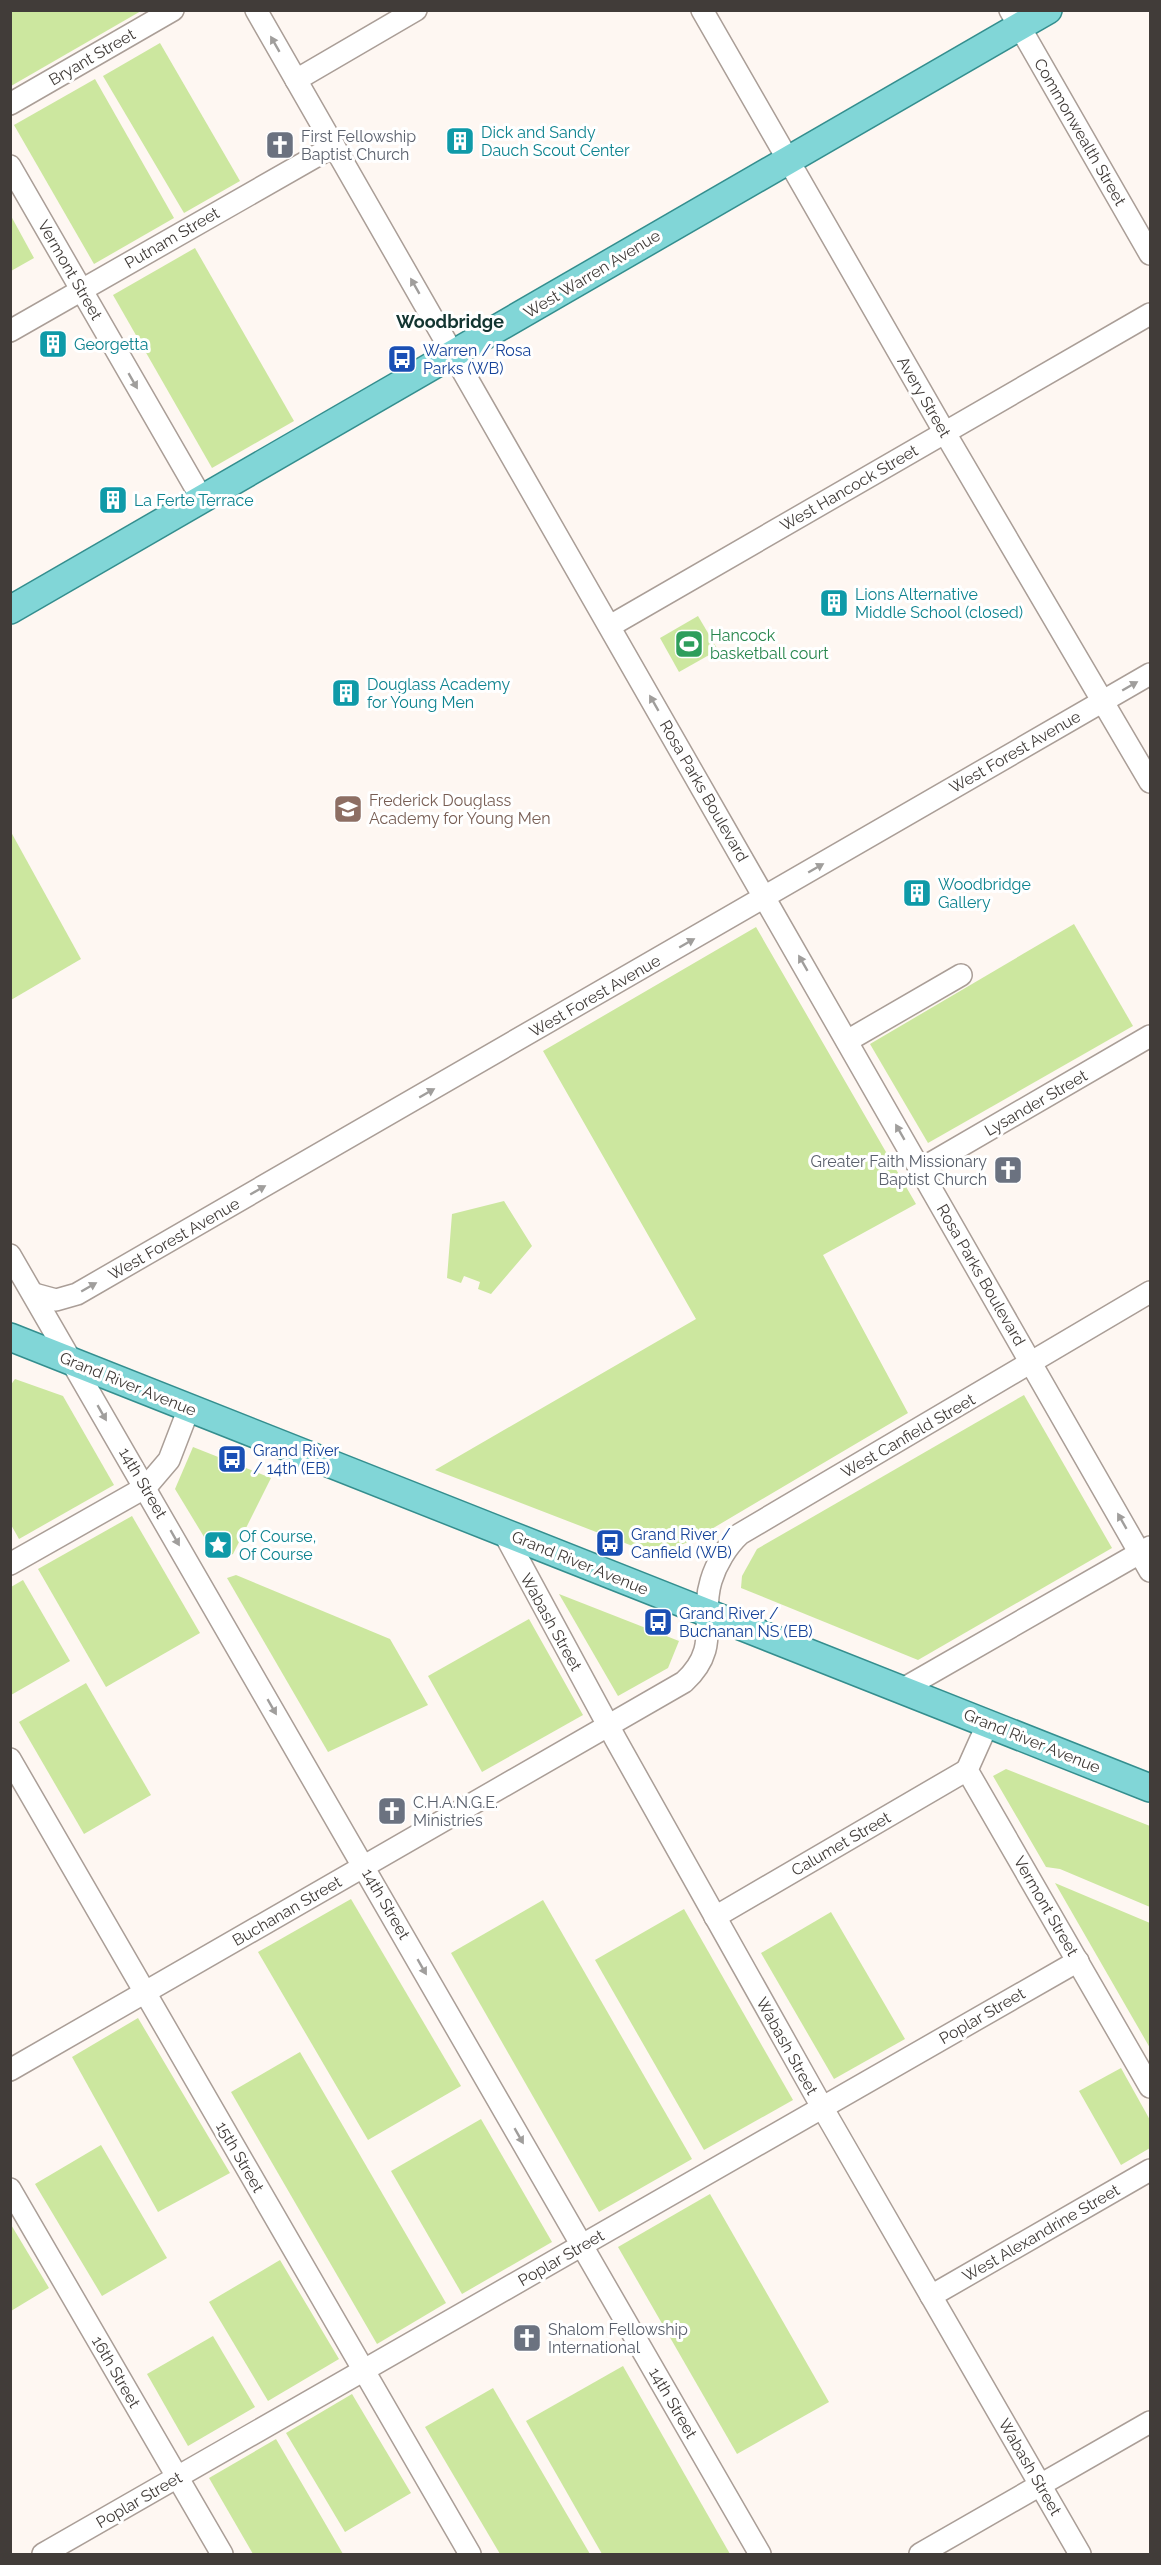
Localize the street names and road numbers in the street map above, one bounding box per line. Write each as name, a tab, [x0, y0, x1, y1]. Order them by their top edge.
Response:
street label: Bryant Street	[45, 24, 139, 89]
street label: Commonwealth Street	[1030, 55, 1130, 210]
street label: Putnam Street	[121, 203, 223, 273]
street label: Vermont Street	[34, 217, 107, 324]
street label: West Warren Avenue	[520, 226, 664, 322]
street label: Avery Street	[893, 353, 955, 441]
street label: West Hancock Street	[777, 440, 922, 535]
street label: West Forest Avenue	[946, 707, 1084, 797]
street label: Rosa Parks Boulevard	[656, 717, 752, 865]
street label: West Forest Avenue	[526, 951, 664, 1041]
street label: Lysander Street	[981, 1066, 1091, 1140]
street label: West Forest Avenue	[105, 1194, 243, 1284]
street label: Rosa Parks Boulevard	[933, 1201, 1029, 1349]
street label: Grand River Avenue	[57, 1348, 199, 1420]
street label: West Canfield Street	[838, 1390, 979, 1482]
street label: 14th Street	[115, 1444, 171, 1522]
street label: Grand River Avenue	[509, 1527, 651, 1599]
street label: Wabash Street	[516, 1570, 586, 1675]
street label: Grand River Avenue	[961, 1705, 1103, 1777]
street label: Calumet Street	[788, 1808, 895, 1880]
street label: Vermont Street	[1010, 1853, 1083, 1960]
street label: 14th Street	[358, 1865, 414, 1943]
street label: Buchanan Street	[229, 1872, 345, 1950]
street label: Poplar Street	[936, 1983, 1029, 2048]
street label: Wabash Street	[752, 1994, 822, 2099]
street label: 15th Street	[212, 2118, 268, 2196]
street label: West Alexandrine Street	[959, 2180, 1123, 2286]
street label: Poplar Street	[515, 2225, 608, 2290]
street label: 16th Street	[88, 2333, 144, 2412]
street label: 14th Street	[645, 2364, 701, 2442]
street label: Wabash Street	[995, 2415, 1066, 2519]
street label: Poplar Street	[93, 2467, 186, 2532]

